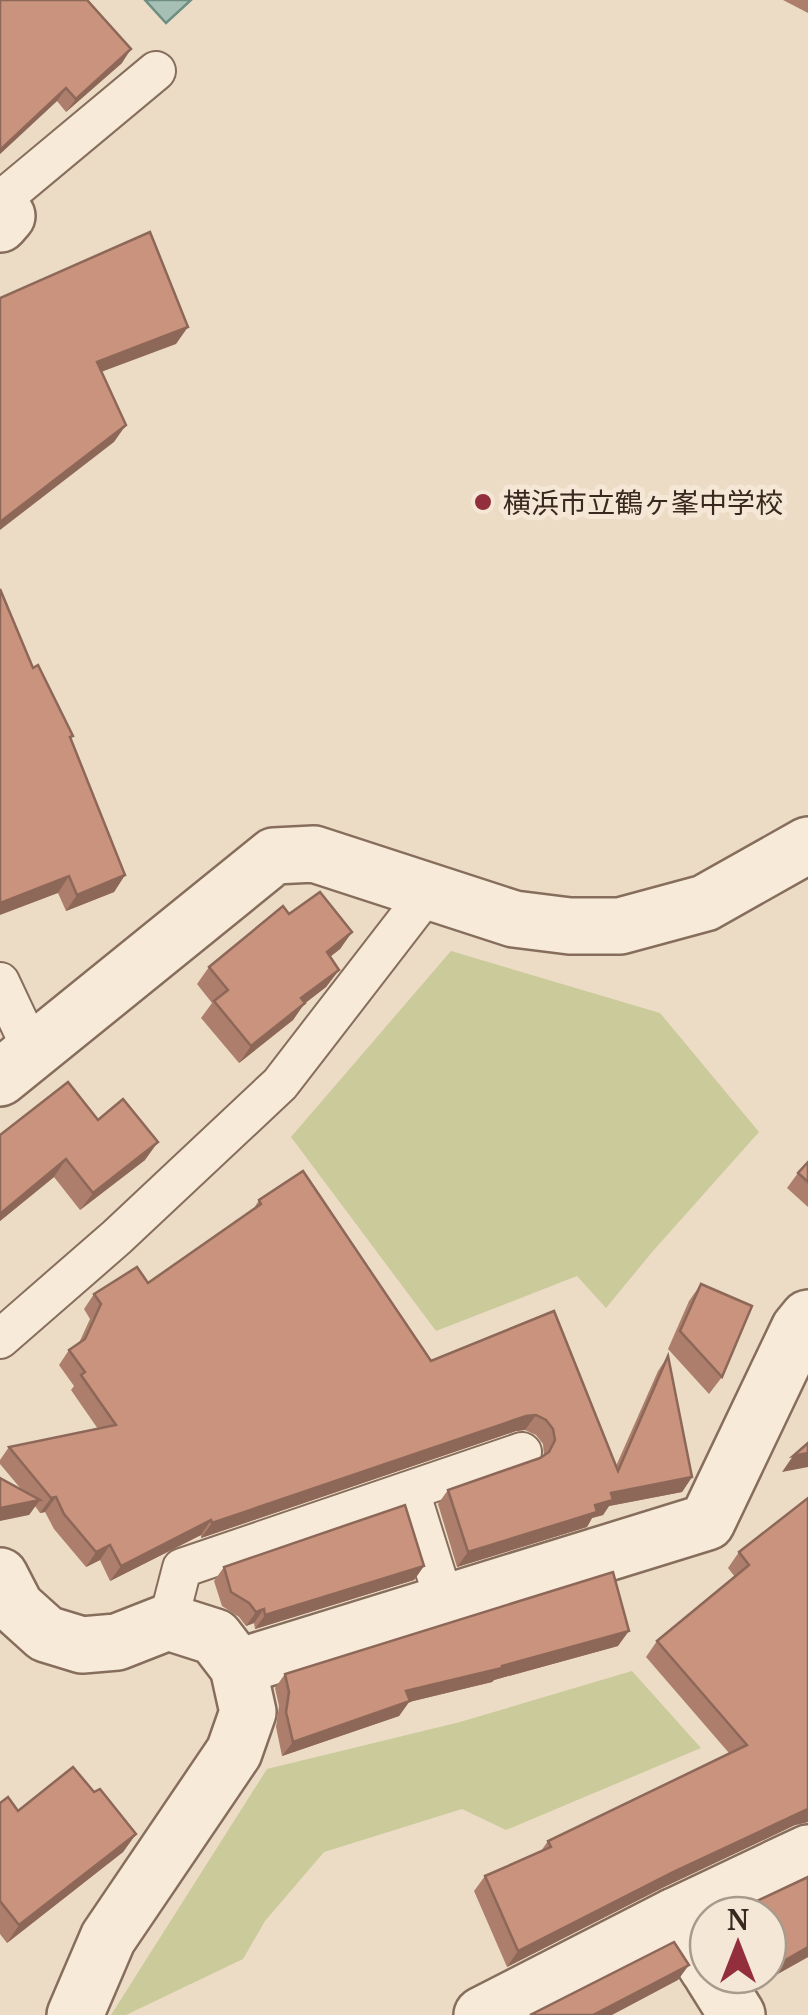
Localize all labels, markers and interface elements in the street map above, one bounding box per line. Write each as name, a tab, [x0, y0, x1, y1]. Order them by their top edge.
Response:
place label: 横浜市立鶴ヶ峯中学校	[503, 483, 783, 521]
marker: 横浜市立鶴ヶ峯中学校	[472, 491, 494, 513]
north arrow	[688, 1895, 788, 1995]
text: N	[727, 1900, 749, 1938]

